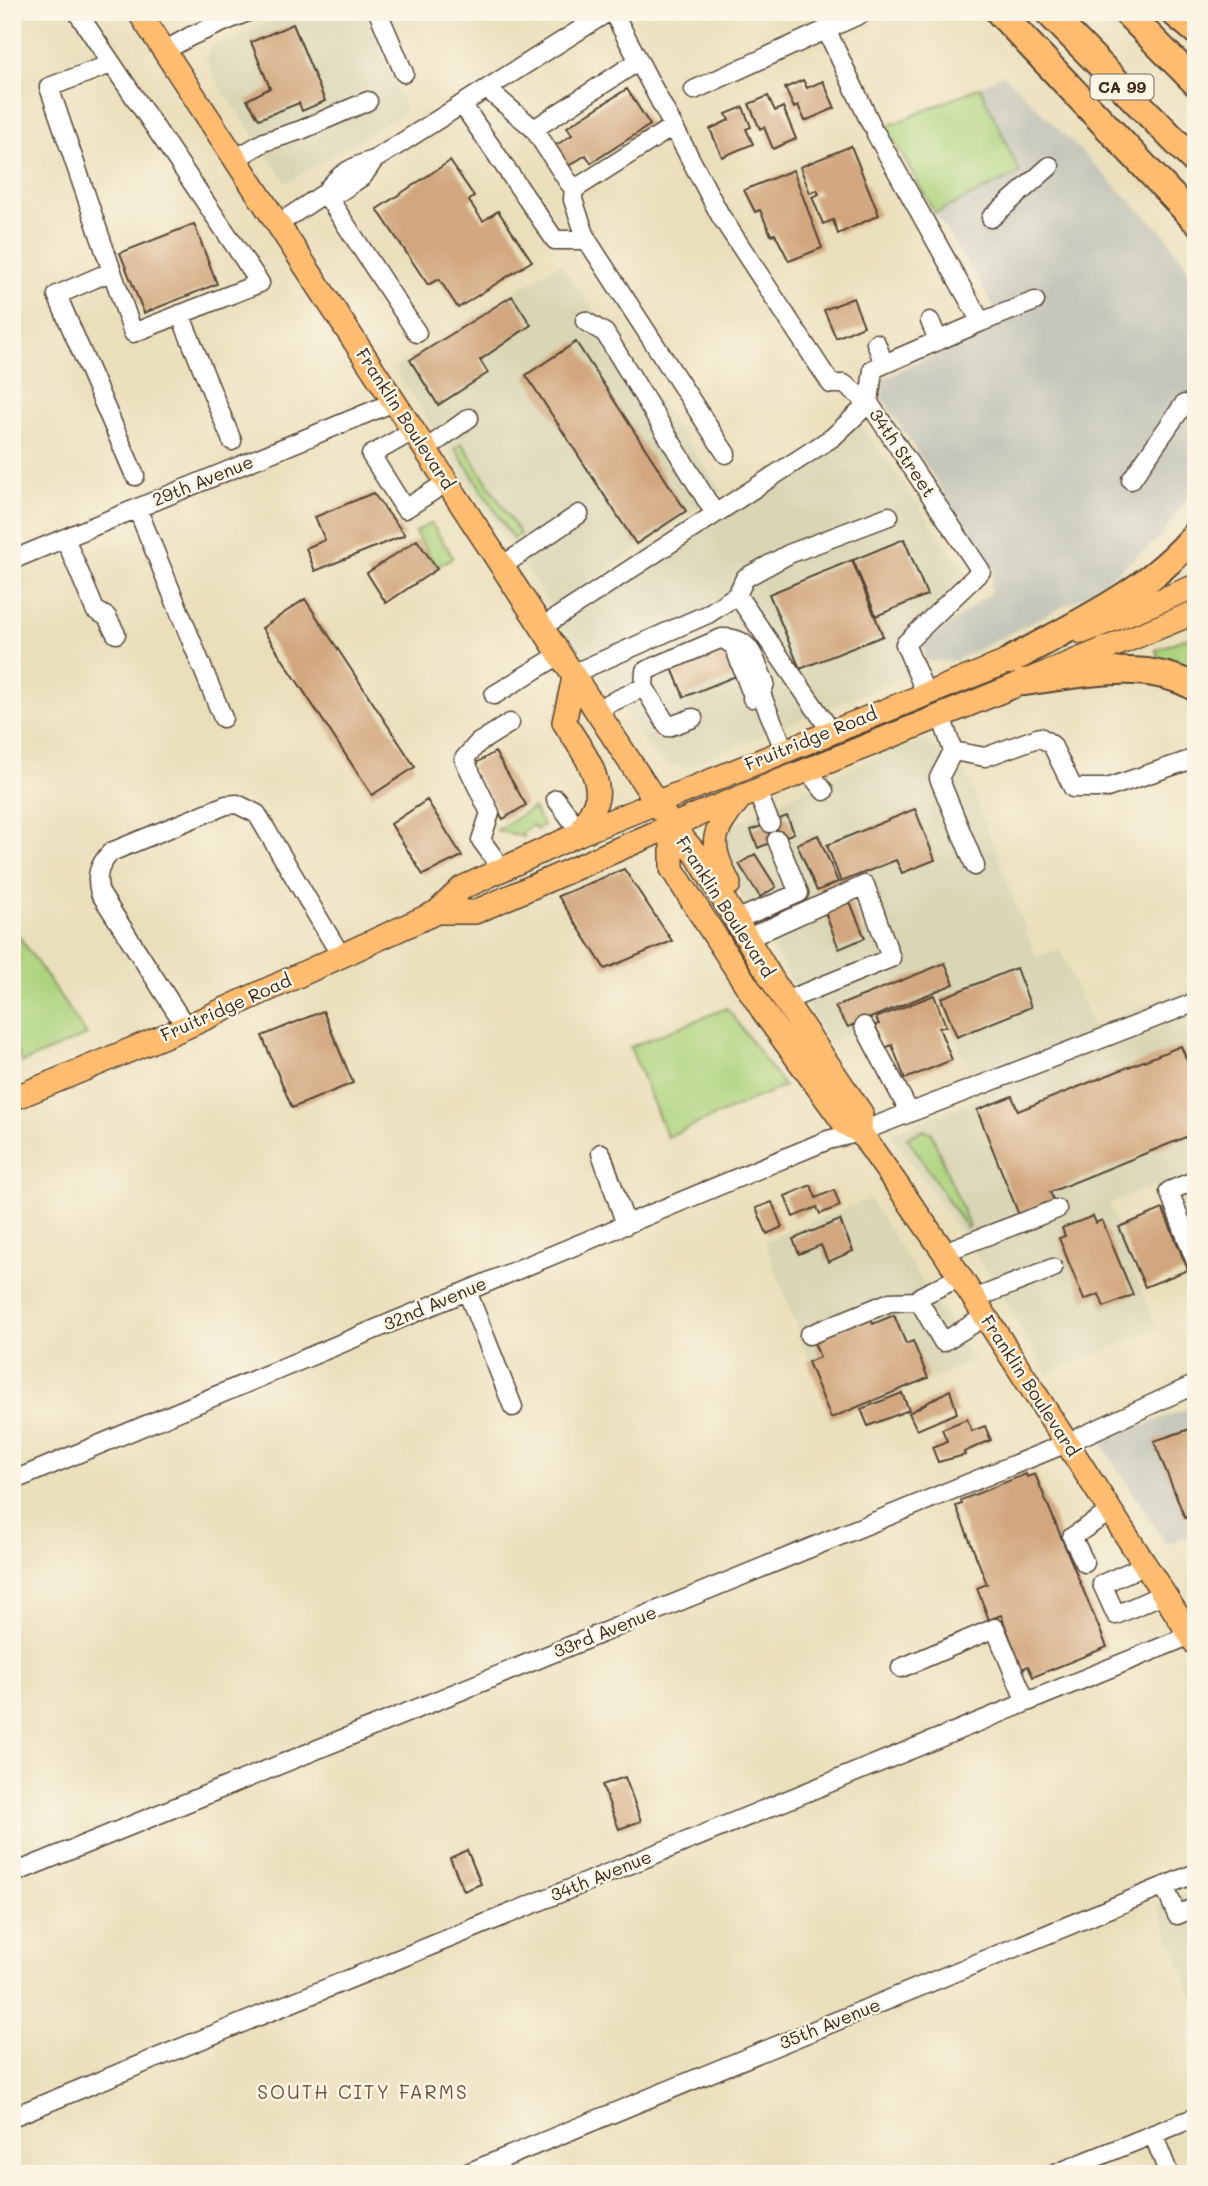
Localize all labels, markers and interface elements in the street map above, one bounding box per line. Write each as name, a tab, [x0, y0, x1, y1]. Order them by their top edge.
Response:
road number: CA 99	[1090, 74, 1154, 100]
street label: Franklin Boulevard	[351, 343, 461, 494]
street label: 34th Street	[864, 403, 941, 502]
street label: 29th Avenue	[149, 449, 257, 511]
street label: Fruitridge Road	[741, 701, 880, 776]
street label: Franklin Boulevard	[671, 831, 781, 982]
street label: Fruitridge Road	[157, 968, 295, 1047]
street label: 32nd Avenue	[379, 1271, 490, 1336]
street label: Franklin Boulevard	[976, 1310, 1086, 1461]
street label: 33rd Avenue	[549, 1599, 660, 1663]
street label: 34th Avenue	[546, 1844, 655, 1906]
street label: 35th Avenue	[775, 1992, 884, 2054]
district label: SOUTH CITY FARMS	[257, 2079, 469, 2104]

